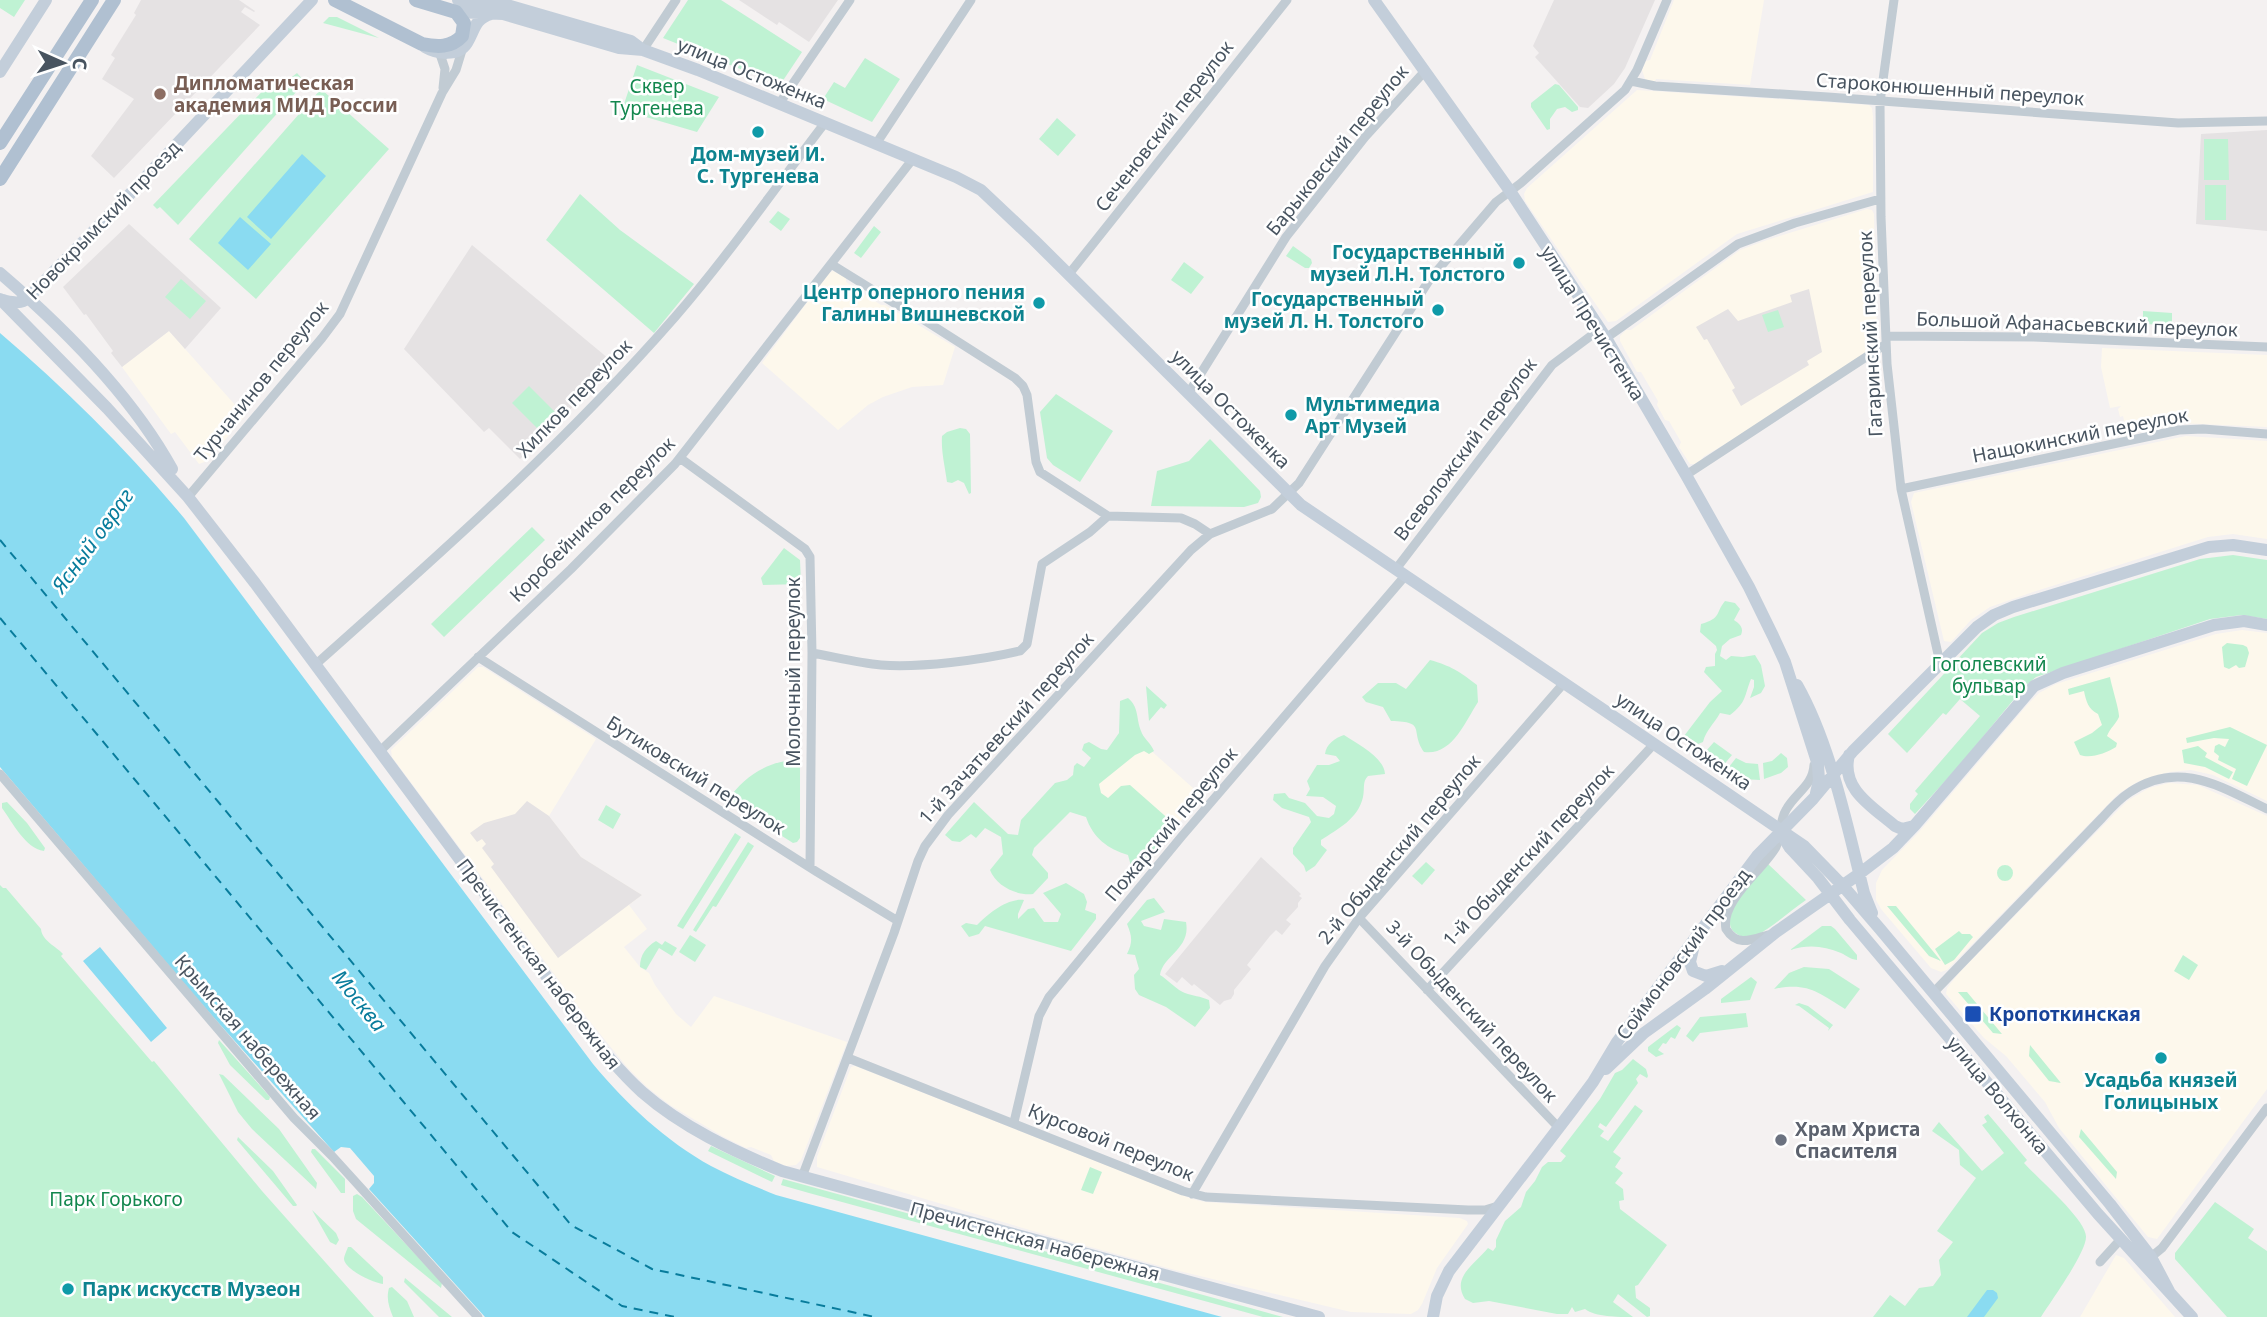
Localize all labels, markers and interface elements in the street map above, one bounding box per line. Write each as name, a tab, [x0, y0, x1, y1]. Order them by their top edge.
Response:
north arrow	[28, 28, 98, 98]
street label: улица Остоженка	[674, 31, 830, 115]
street label: Сеченовский переулок	[1089, 35, 1239, 217]
text: С	[67, 57, 93, 71]
street label: Барыковский переулок	[1260, 59, 1414, 241]
street label: Староконюшенный переулок	[1815, 67, 2085, 111]
place label: Дипломатическая академия МИД России	[174, 70, 398, 118]
park label: Сквер Тургенева	[610, 73, 704, 121]
marker: Дипломатическая академия МИД России	[152, 86, 168, 102]
marker: Дом-музей И. С. Тургенева	[750, 124, 766, 140]
street label: Новокрымский проезд	[20, 135, 186, 305]
place label: Дом-музей И. С. Тургенева	[691, 141, 825, 189]
street label: Гагаринский переулок	[1852, 230, 1888, 438]
place label: Государственный музей Л.Н. Толстого	[1310, 239, 1505, 287]
street label: улица Пречистенка	[1535, 241, 1651, 405]
marker: Государственный музей Л.Н. Толстого	[1511, 255, 1527, 271]
place label: Центр оперного пения Галины Вишневской	[803, 279, 1025, 327]
place label: Государственный музей Л. Н. Толстого	[1224, 286, 1424, 334]
street label: Турчанинов переулок	[188, 295, 334, 467]
marker: Центр оперного пения Галины Вишневской	[1031, 295, 1047, 311]
marker: Государственный музей Л. Н. Толстого	[1430, 302, 1446, 318]
street label: Большой Афанасьевский переулок	[1916, 305, 2238, 343]
street label: Хилков переулок	[511, 333, 637, 463]
street label: улица Остоженка	[1166, 344, 1296, 474]
street label: Всеволожский переулок	[1388, 352, 1542, 546]
place label: Мультимедиа Арт Музей	[1305, 391, 1440, 439]
street label: Нащокинский переулок	[1970, 401, 2190, 469]
marker: Мультимедиа Арт Музей	[1283, 407, 1299, 423]
street label: Коробейников переулок	[504, 431, 680, 607]
water label: Ясный овраг	[44, 482, 140, 599]
street label: Молочный переулок	[780, 577, 806, 767]
street label: 1-й Зачатьевский переулок	[913, 626, 1099, 830]
park label: Гоголевский бульвар	[1931, 651, 2047, 699]
street label: улица Остоженка	[1611, 686, 1757, 796]
street label: Бутиковский переулок	[602, 709, 790, 841]
street label: Пожарский переулок	[1099, 741, 1243, 907]
street label: 2-й Обыденский переулок	[1312, 749, 1486, 949]
street label: 1-й Обыденский переулок	[1437, 758, 1619, 952]
street label: Пречистенская набережная	[451, 853, 627, 1075]
street label: Соймоновский проезд	[1610, 863, 1756, 1045]
street label: 3-й Обыденский переулок	[1381, 914, 1563, 1108]
street label: Крымская набережная	[169, 949, 327, 1125]
water label: Москва	[326, 964, 393, 1037]
place label: Кропоткинская	[1989, 1001, 2141, 1027]
marker: Кропоткинская	[1963, 1004, 1983, 1024]
street label: улица Волхонка	[1941, 1031, 2055, 1159]
marker: Усадьба князей Голицыных	[2153, 1050, 2169, 1066]
place label: Усадьба князей Голицыных	[2085, 1067, 2237, 1115]
street label: Курсовой переулок	[1024, 1097, 1198, 1187]
place label: Храм Христа Спасителя	[1795, 1116, 1920, 1164]
marker: Храм Христа Спасителя	[1773, 1132, 1789, 1148]
park label: Парк Горького	[49, 1186, 183, 1212]
street label: Пречистенская набережная	[907, 1195, 1163, 1287]
place label: Парк искусств Музеон	[82, 1276, 301, 1302]
marker: Парк искусств Музеон	[60, 1281, 76, 1297]

